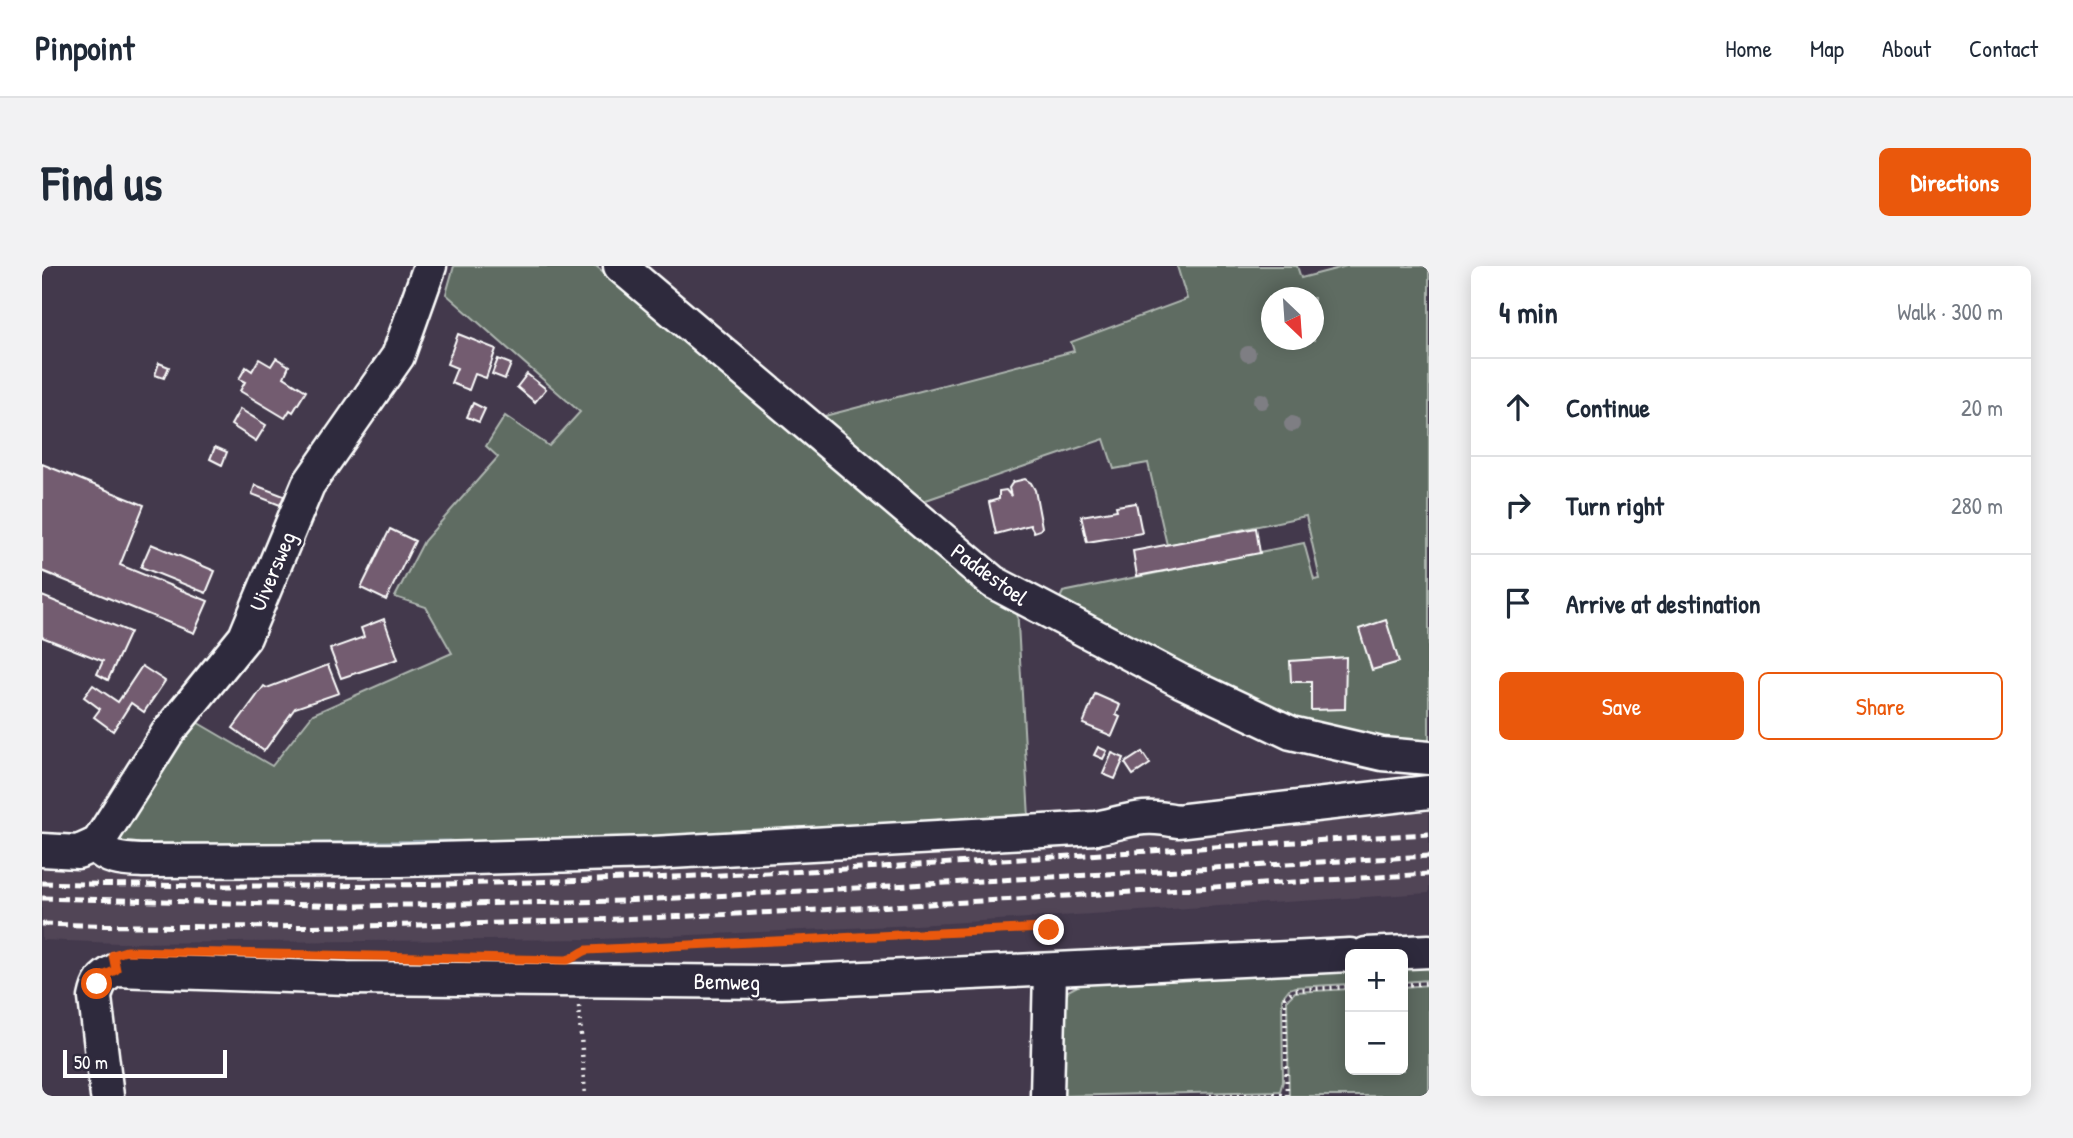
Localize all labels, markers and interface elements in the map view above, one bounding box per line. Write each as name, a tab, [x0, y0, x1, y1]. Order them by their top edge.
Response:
text: Pinpoint	[35, 26, 134, 70]
text: Home	[1725, 32, 1772, 64]
text: Map	[1810, 32, 1844, 64]
text: About	[1882, 32, 1931, 64]
text: Contact	[1969, 32, 2038, 64]
button: Directions	[1879, 148, 2031, 216]
text: Find us	[42, 149, 162, 215]
north arrow	[1261, 287, 1324, 350]
text: 4 min	[1499, 292, 1558, 332]
text: Walk · 300 m	[1897, 296, 2003, 327]
icon: ahead	[1499, 388, 1537, 426]
text: Continue	[1566, 390, 1650, 425]
text: 20 m	[1961, 392, 2003, 423]
icon: right	[1499, 486, 1537, 524]
text: Turn right	[1566, 488, 1664, 523]
text: 280 m	[1951, 490, 2003, 521]
street label: Uiversweg	[241, 526, 303, 616]
street label: Paddestoel	[945, 535, 1036, 613]
icon: arrive	[1499, 584, 1537, 622]
text: Arrive at destination	[1566, 586, 1761, 621]
button: Save	[1499, 672, 1744, 740]
button: Share	[1758, 672, 2003, 740]
route end	[1033, 914, 1064, 945]
map controls	[1345, 949, 1408, 1075]
button: +	[1345, 949, 1408, 1012]
street label: Bemweg	[693, 965, 761, 997]
route start	[81, 968, 112, 999]
button: −	[1345, 1012, 1408, 1075]
scale bar	[63, 1047, 228, 1079]
text: 50 m	[74, 1049, 108, 1075]

